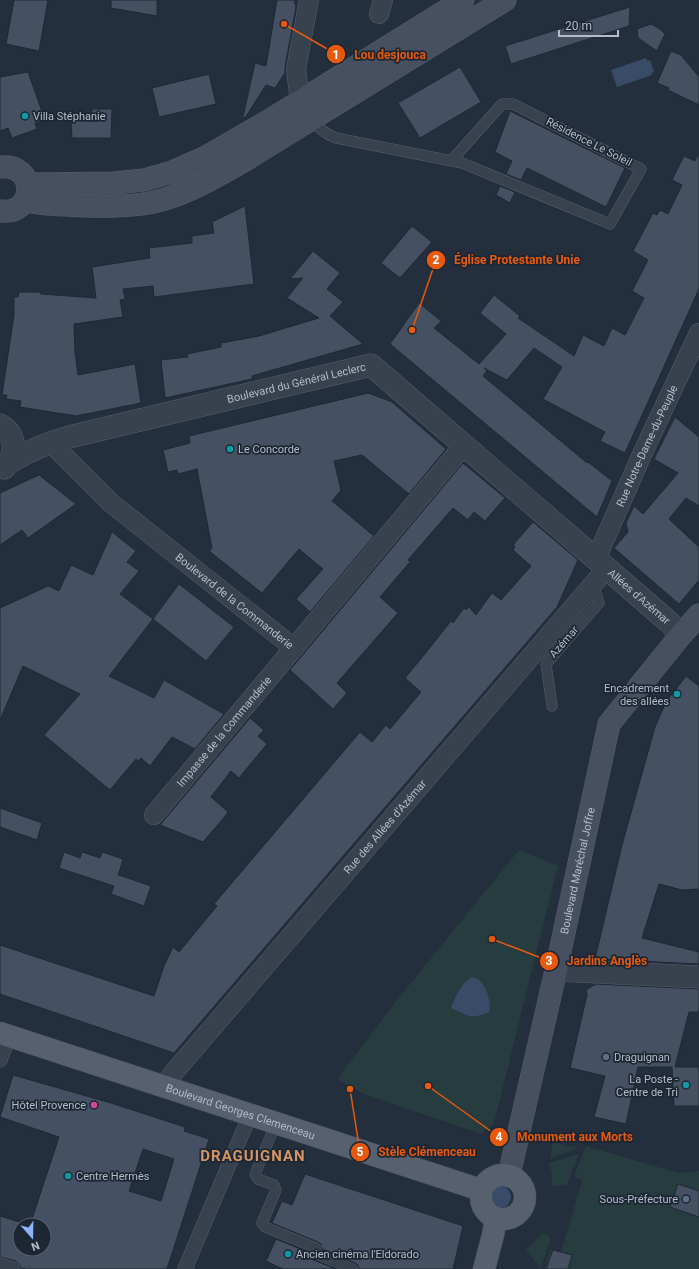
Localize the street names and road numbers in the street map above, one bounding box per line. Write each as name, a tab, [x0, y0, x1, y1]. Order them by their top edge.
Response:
street label: Résidence Le Soleil	[544, 115, 634, 169]
street label: Boulevard du Général Leclerc	[226, 360, 367, 406]
street label: Rue Notre-Dame-du-Peuple	[613, 383, 680, 509]
street label: Boulevard de la Commanderie	[173, 550, 296, 652]
street label: Allées d'Azémar	[605, 566, 673, 627]
street label: Azémar	[547, 623, 581, 661]
street label: Impasse de la Commanderie	[174, 673, 274, 789]
street label: Rue des Allées d'Azémar	[341, 777, 429, 876]
street label: Boulevard Maréchal Joffre	[557, 806, 597, 935]
street label: Boulevard Georges Clemenceau	[164, 1081, 317, 1142]

